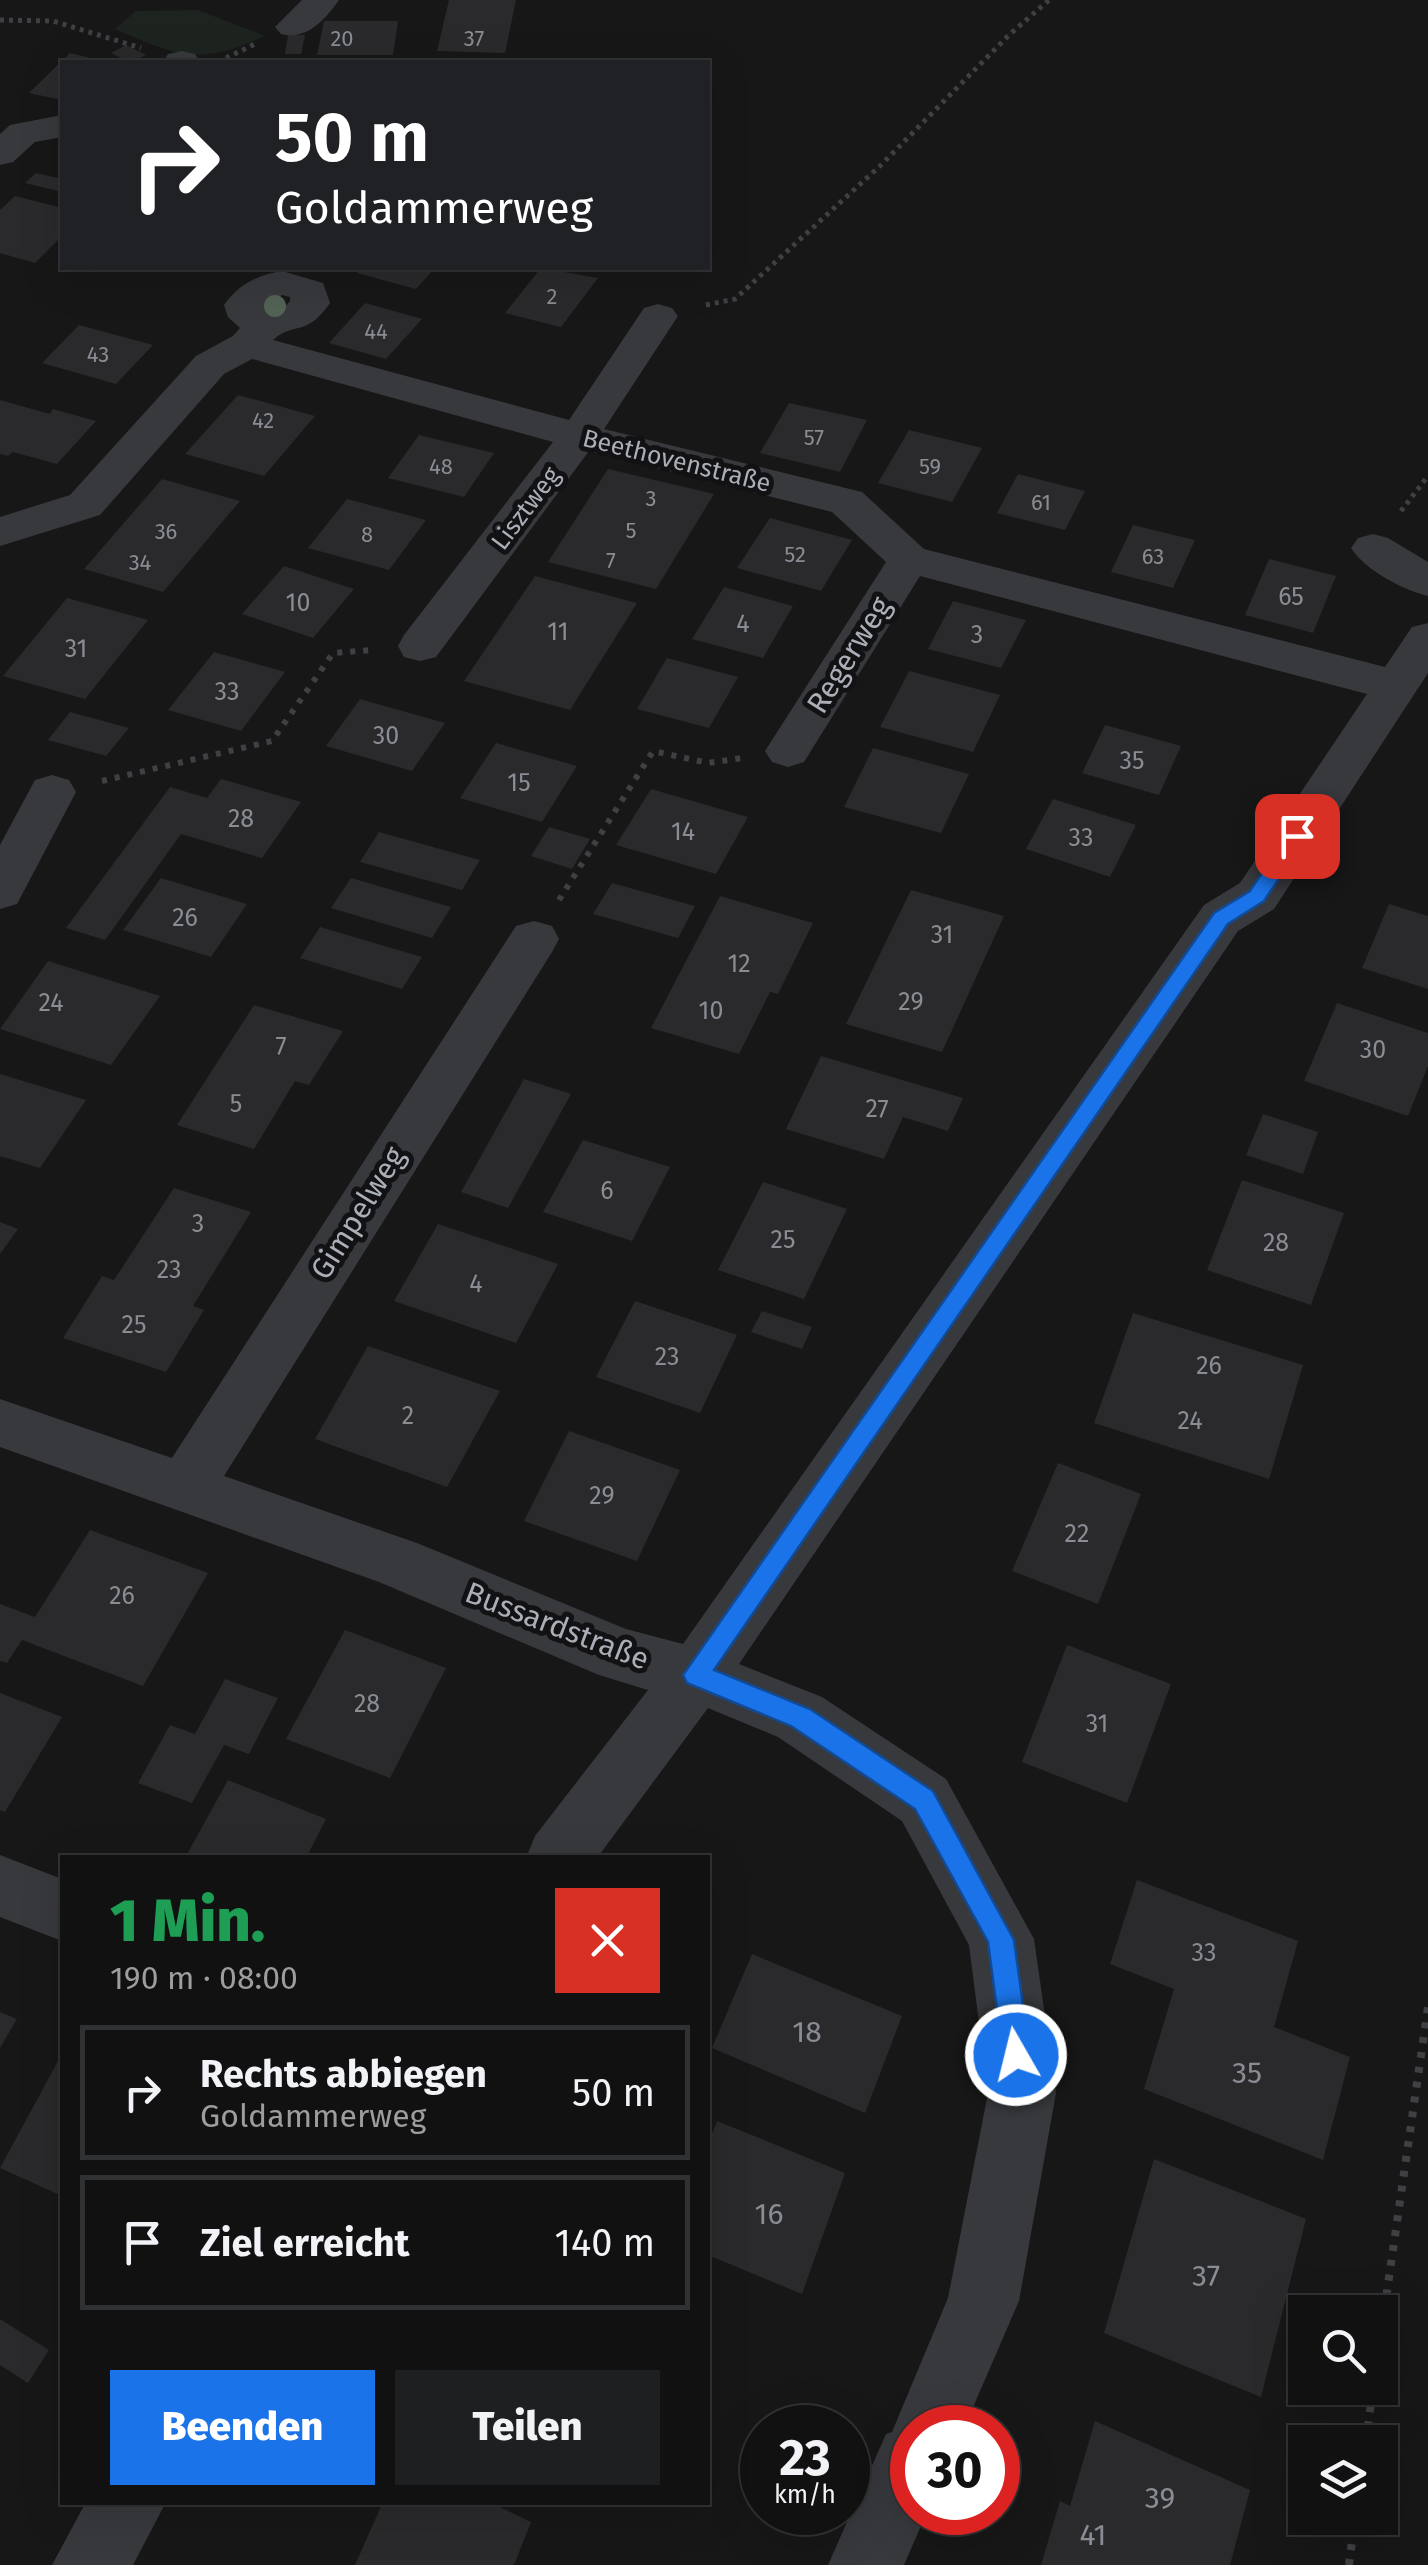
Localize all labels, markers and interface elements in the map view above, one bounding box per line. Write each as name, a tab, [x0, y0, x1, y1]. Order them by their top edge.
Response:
house number: 20	[330, 25, 354, 52]
house number: 37	[464, 25, 485, 52]
text: 50 m	[275, 96, 429, 180]
icon: right	[110, 100, 240, 230]
text: Goldammerweg	[275, 181, 593, 235]
house number: 2	[547, 283, 557, 310]
house number: 44	[364, 318, 388, 345]
house number: 43	[87, 341, 109, 368]
house number: 42	[252, 407, 274, 434]
street label: Beethovenstraße	[580, 423, 774, 499]
house number: 57	[804, 424, 824, 451]
house number: 48	[429, 453, 453, 480]
house number: 59	[919, 453, 941, 480]
street label: Lisztweg	[485, 461, 567, 556]
house number: 3	[646, 485, 656, 512]
house number: 61	[1031, 489, 1051, 516]
house number: 5	[625, 517, 637, 544]
house number: 36	[155, 518, 177, 545]
house number: 8	[361, 521, 373, 548]
house number: 52	[784, 541, 806, 568]
house number: 63	[1142, 543, 1164, 570]
house number: 7	[606, 547, 616, 574]
house number: 34	[129, 549, 152, 576]
house number: 65	[1278, 582, 1304, 612]
house number: 10	[286, 588, 310, 618]
street label: Regerweg	[799, 590, 899, 720]
house number: 4	[736, 609, 750, 639]
house number: 11	[547, 617, 569, 647]
house number: 3	[971, 620, 983, 650]
house number: 31	[65, 634, 87, 664]
house number: 33	[215, 677, 239, 707]
house number: 30	[373, 721, 399, 751]
house number: 35	[1119, 746, 1145, 776]
house number: 15	[507, 768, 531, 798]
pin	[1255, 794, 1340, 879]
house number: 28	[228, 804, 254, 834]
icon: arrive	[1270, 809, 1325, 864]
house number: 14	[671, 817, 695, 847]
house number: 33	[1069, 823, 1093, 853]
house number: 26	[172, 903, 198, 933]
house number: 31	[931, 920, 953, 950]
house number: 12	[727, 949, 751, 979]
house number: 29	[898, 987, 924, 1017]
house number: 24	[38, 988, 64, 1018]
house number: 10	[699, 996, 723, 1026]
house number: 7	[275, 1031, 287, 1061]
house number: 30	[1360, 1035, 1386, 1065]
house number: 5	[230, 1089, 242, 1119]
house number: 27	[865, 1094, 889, 1124]
street label: Gimpelweg	[303, 1140, 413, 1286]
house number: 6	[600, 1176, 614, 1206]
house number: 3	[192, 1209, 204, 1239]
house number: 25	[771, 1225, 795, 1255]
house number: 28	[1263, 1228, 1289, 1258]
house number: 23	[157, 1255, 181, 1285]
house number: 4	[469, 1269, 483, 1299]
house number: 25	[122, 1310, 146, 1340]
house number: 23	[655, 1342, 679, 1372]
house number: 26	[1196, 1351, 1222, 1381]
house number: 2	[402, 1401, 414, 1431]
house number: 24	[1177, 1406, 1203, 1436]
house number: 29	[589, 1481, 615, 1511]
house number: 22	[1065, 1519, 1089, 1549]
street label: Bussardstraße	[460, 1574, 654, 1678]
house number: 26	[109, 1581, 135, 1611]
house number: 28	[354, 1689, 380, 1719]
house number: 31	[1086, 1709, 1108, 1739]
text: 1 Min.	[110, 1885, 265, 1957]
button: close	[555, 1888, 660, 1993]
house number: 33	[1192, 1938, 1216, 1968]
text: 190 m · 08:00	[110, 1959, 298, 1997]
position arrow	[964, 2003, 1068, 2107]
house number: 18	[792, 2014, 822, 2050]
text: Rechts abbiegen	[200, 2051, 487, 2097]
house number: 35	[1232, 2055, 1262, 2091]
icon: right	[115, 2065, 170, 2120]
text: 50 m	[572, 2070, 655, 2116]
text: Goldammerweg	[200, 2097, 426, 2135]
house number: 16	[755, 2196, 783, 2232]
icon: arrive	[115, 2215, 170, 2270]
text: Ziel erreicht	[200, 2220, 409, 2266]
text: 140 m	[554, 2220, 655, 2266]
house number: 37	[1192, 2258, 1220, 2294]
map controls	[1288, 2295, 1398, 2535]
button: search	[1288, 2295, 1398, 2405]
button: Beenden	[110, 2370, 375, 2485]
button: Teilen	[395, 2370, 660, 2485]
speed limit sign: 30	[890, 2405, 1020, 2535]
button: layers	[1288, 2425, 1398, 2535]
text: 23	[779, 2428, 831, 2488]
text: km/h	[774, 2480, 836, 2510]
house number: 39	[1145, 2480, 1175, 2516]
house number: 41	[1079, 2517, 1107, 2553]

